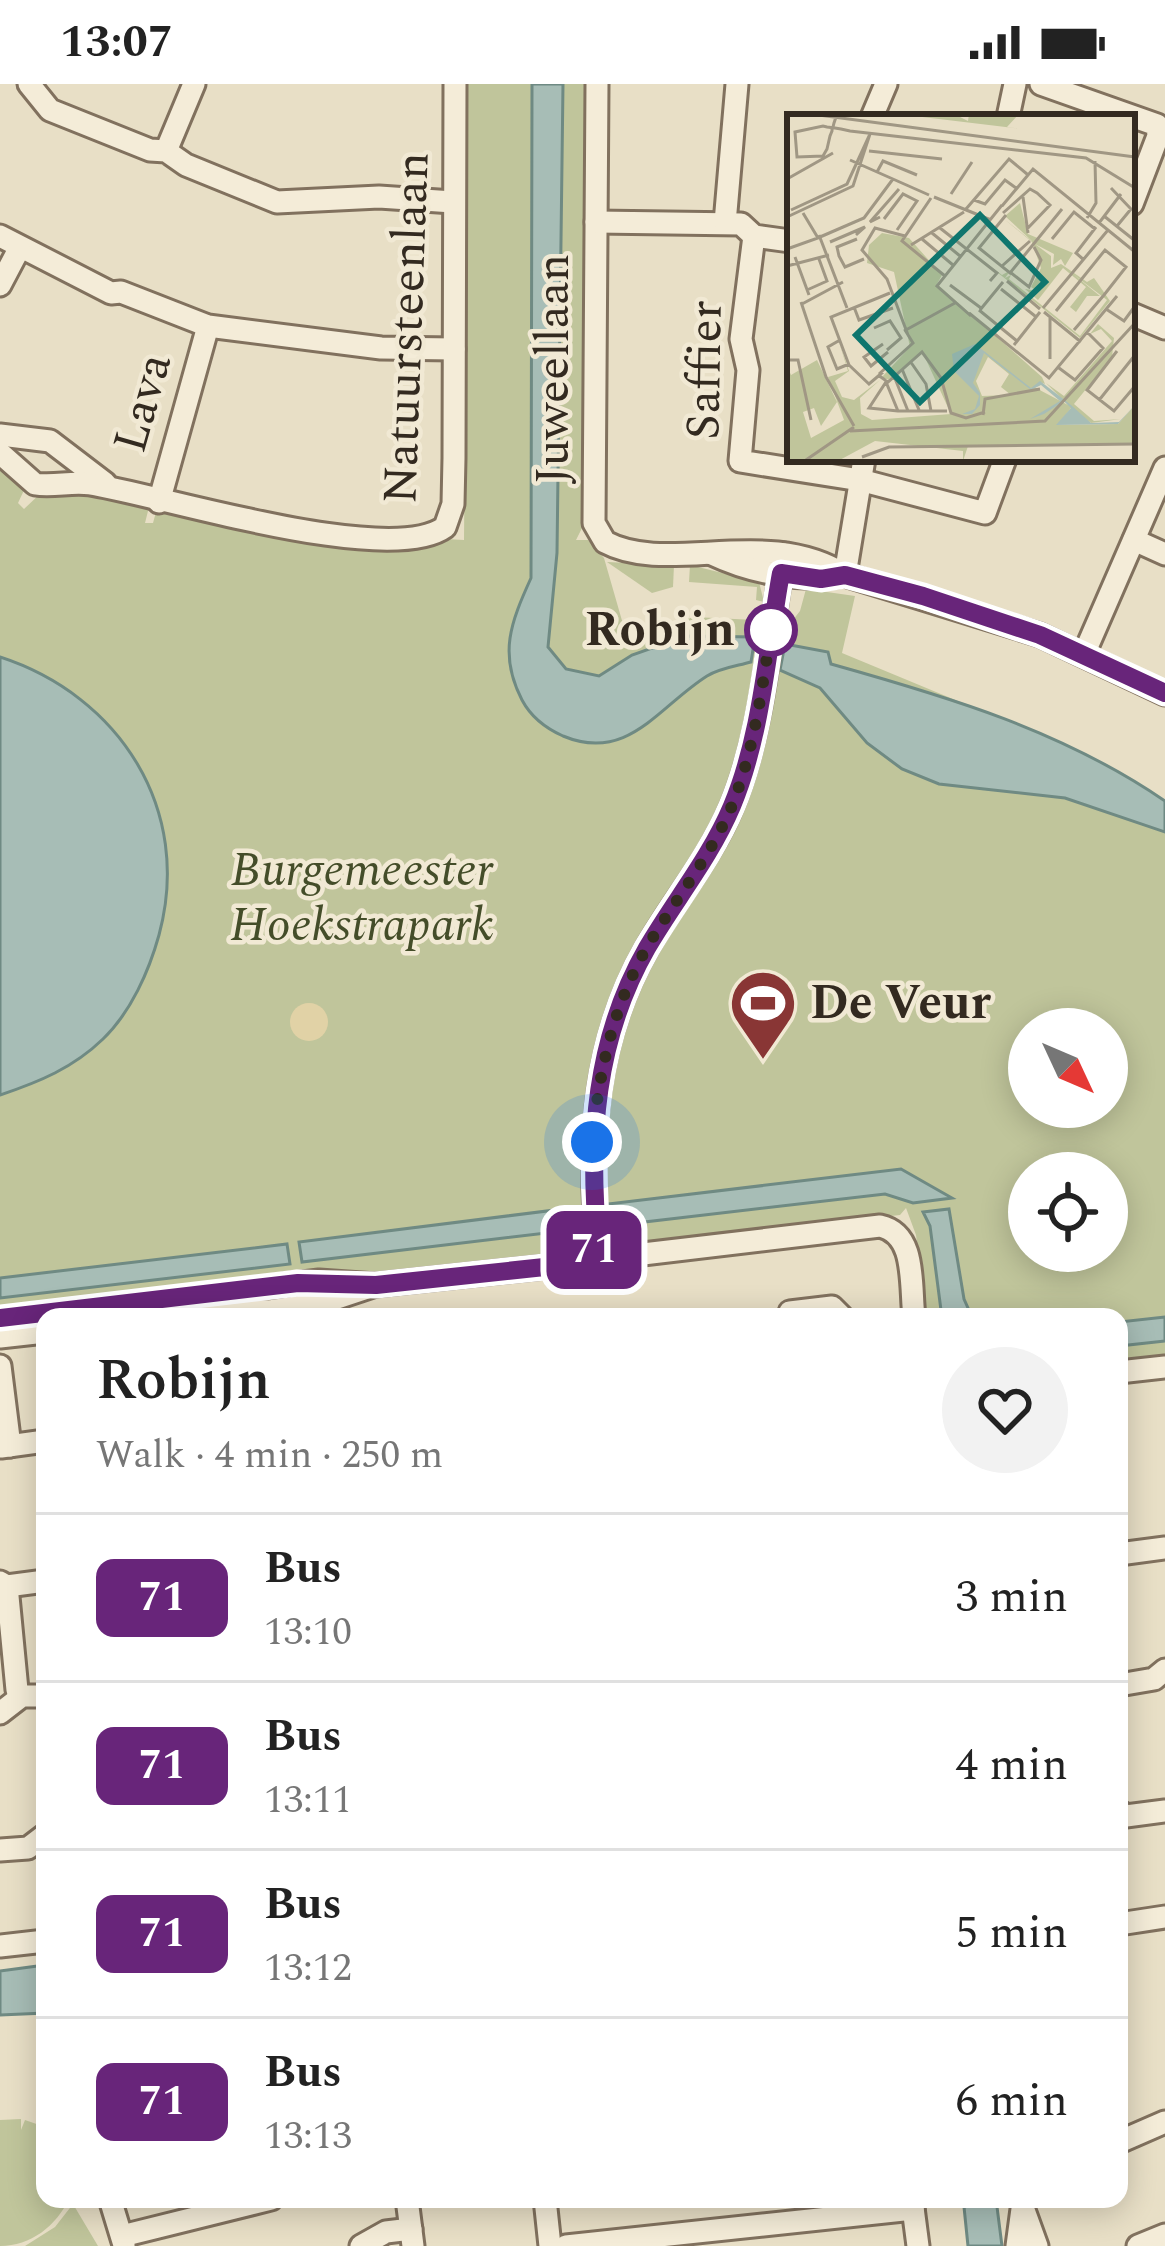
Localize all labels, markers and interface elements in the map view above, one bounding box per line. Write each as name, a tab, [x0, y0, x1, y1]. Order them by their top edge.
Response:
text: 13:07	[60, 8, 173, 77]
inset map	[787, 114, 1135, 462]
street label: Natuursteenlaan	[364, 151, 450, 505]
street label: Juweellaan	[517, 254, 590, 484]
street label: Saffier	[667, 300, 743, 440]
street label: Lava	[94, 345, 192, 461]
place label: Robijn	[585, 594, 735, 667]
marker: Robijn	[746, 605, 796, 655]
park label: Burgemeester Hoekstrapark	[230, 834, 494, 962]
place label: De Veur	[810, 967, 991, 1040]
sports icon: De Veur	[728, 968, 798, 1062]
north arrow	[1008, 1008, 1128, 1128]
map controls	[1008, 1008, 1128, 1272]
your location	[562, 1112, 622, 1172]
button: locate	[1008, 1152, 1128, 1272]
line badge: 71	[540, 1211, 648, 1289]
text: 71	[570, 1218, 618, 1281]
text: Robijn	[96, 1338, 271, 1424]
button: heart	[942, 1347, 1068, 1473]
text: Walk · 4 min · 250 m	[96, 1426, 443, 1485]
text: Bus	[264, 1534, 342, 1603]
text: 3 min	[955, 1563, 1068, 1632]
text: 71	[138, 1566, 186, 1629]
text: 13:10	[264, 1603, 352, 1662]
text: Bus	[264, 1702, 342, 1771]
text: 4 min	[955, 1731, 1068, 1800]
text: 71	[138, 1734, 186, 1797]
text: 13:11	[264, 1771, 352, 1830]
text: Bus	[264, 1870, 342, 1939]
text: 5 min	[955, 1899, 1068, 1968]
text: 71	[138, 1902, 186, 1965]
text: 13:12	[264, 1939, 352, 1998]
text: Bus	[264, 2038, 342, 2107]
text: 6 min	[955, 2067, 1068, 2136]
text: 71	[138, 2070, 186, 2133]
text: 13:13	[264, 2107, 352, 2166]

